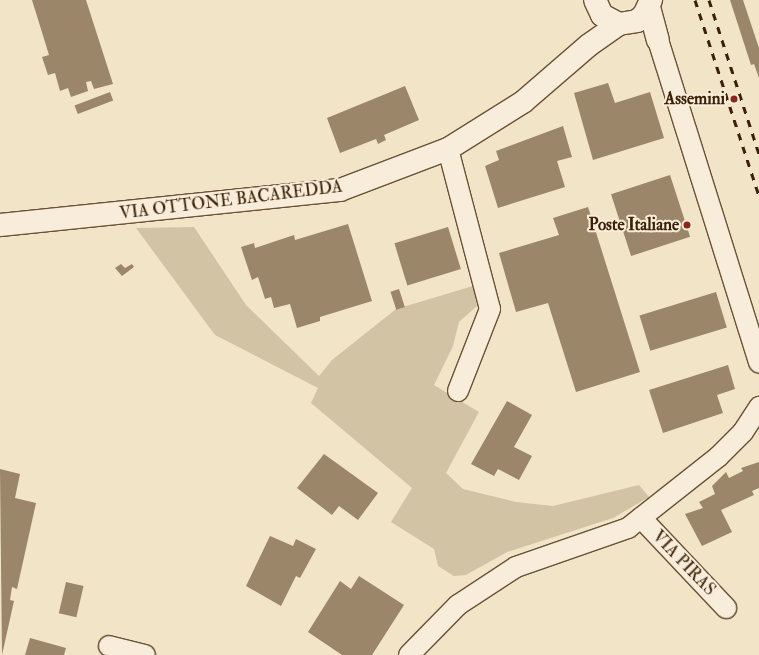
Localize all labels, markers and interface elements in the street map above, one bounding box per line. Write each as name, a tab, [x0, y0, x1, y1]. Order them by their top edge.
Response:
place label: Assemini	[664, 89, 725, 109]
marker: Assemini	[728, 93, 740, 105]
street label: VIA OTTONE BACAREDDA	[118, 176, 344, 224]
place label: Poste Italiane	[588, 215, 679, 235]
marker: Poste Italiane	[682, 220, 692, 230]
street label: VIA PIRAS	[648, 526, 720, 600]

